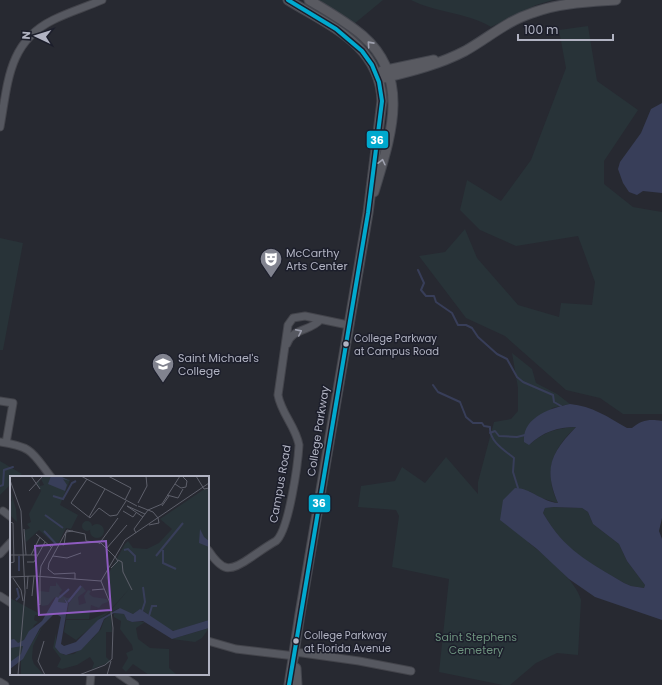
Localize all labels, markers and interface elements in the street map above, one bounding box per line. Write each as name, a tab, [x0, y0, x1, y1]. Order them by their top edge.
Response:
north arrow	[16, 16, 56, 56]
scale bar	[518, 16, 613, 42]
text: 100 m	[524, 21, 558, 38]
text: N	[18, 31, 34, 40]
one-way arrow	[368, 41, 375, 49]
line badge: 36	[366, 130, 389, 149]
text: 36	[370, 132, 384, 148]
one-way arrow	[377, 159, 385, 166]
place label: McCarthy Arts Center	[286, 245, 347, 274]
theatre icon: McCarthy Arts Center	[258, 246, 284, 279]
one-way arrow	[295, 329, 303, 337]
place label: College Parkway at Campus Road	[354, 331, 439, 359]
marker: College Parkway at Campus Road	[341, 339, 351, 349]
place label: Saint Michael's College	[178, 350, 259, 379]
school or university icon: Saint Michael's College	[150, 351, 176, 384]
street label: College Parkway	[303, 384, 333, 477]
street label: Campus Road	[265, 444, 295, 524]
inset map	[10, 476, 209, 675]
line badge: 36	[308, 494, 331, 513]
text: 36	[312, 495, 326, 511]
place label: College Parkway at Florida Avenue	[304, 628, 391, 656]
park label: Saint Stephens Cemetery	[435, 629, 517, 658]
marker: College Parkway at Florida Avenue	[291, 636, 301, 646]

